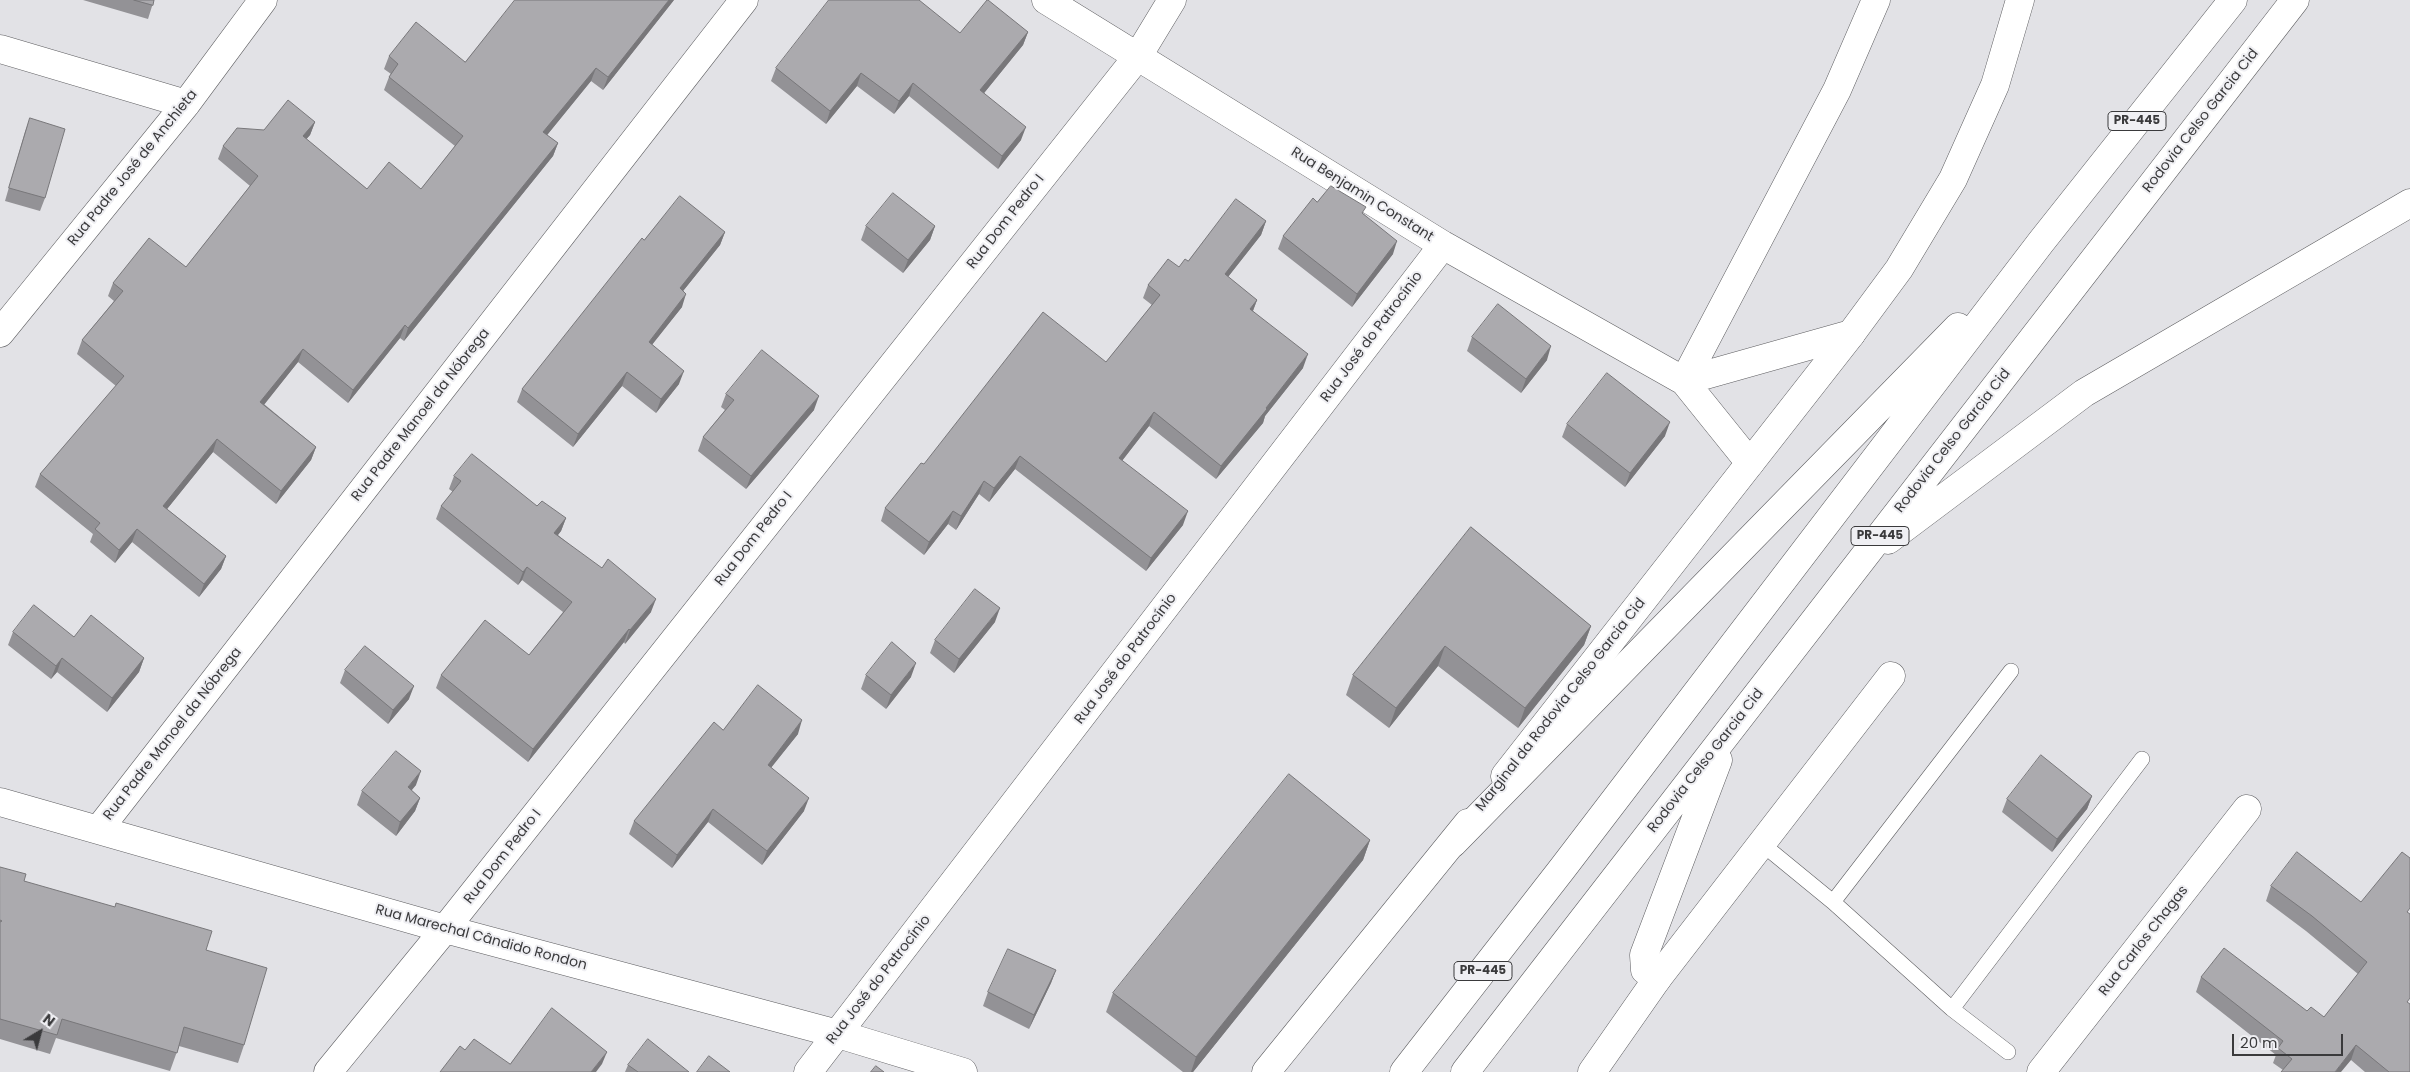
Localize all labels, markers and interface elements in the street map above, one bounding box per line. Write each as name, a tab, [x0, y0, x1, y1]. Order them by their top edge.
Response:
street label: Rodovia Celso Garcia Cid	[2140, 46, 2262, 196]
street label: Rua Padre José de Anchieta	[65, 87, 201, 249]
road number: PR-445	[2108, 112, 2166, 130]
street label: Rua Benjamin Constant	[1288, 144, 1436, 246]
street label: Rua Dom Pedro I	[964, 171, 1048, 273]
street label: Rua José do Patrocínio	[1317, 268, 1427, 406]
street label: Rua Padre Manoel da Nóbrega	[348, 325, 494, 505]
street label: Rodovia Celso Garcia Cid	[1892, 366, 2014, 516]
street label: Rua Dom Pedro I	[712, 488, 796, 590]
road number: PR-445	[1851, 526, 1909, 546]
street label: Rua José do Patrocínio	[1071, 590, 1181, 728]
street label: Marginal da Rodovia Celso Garcia Cid	[1473, 595, 1649, 815]
street label: Rua Padre Manoel da Nóbrega	[100, 644, 246, 824]
street label: Rodovia Celso Garcia Cid	[1645, 686, 1767, 836]
street label: Rua Dom Pedro I	[461, 806, 545, 908]
street label: Rua Carlos Chagas	[2096, 883, 2192, 999]
street label: Rua Marechal Cândido Rondon	[373, 902, 589, 974]
street label: Rua José do Patrocínio	[823, 912, 935, 1048]
road number: PR-445	[1454, 961, 1512, 980]
north arrow	[15, 1007, 65, 1057]
text: N	[39, 1009, 59, 1031]
scale bar	[2235, 1024, 2346, 1056]
text: 20 m	[2240, 1032, 2278, 1053]

